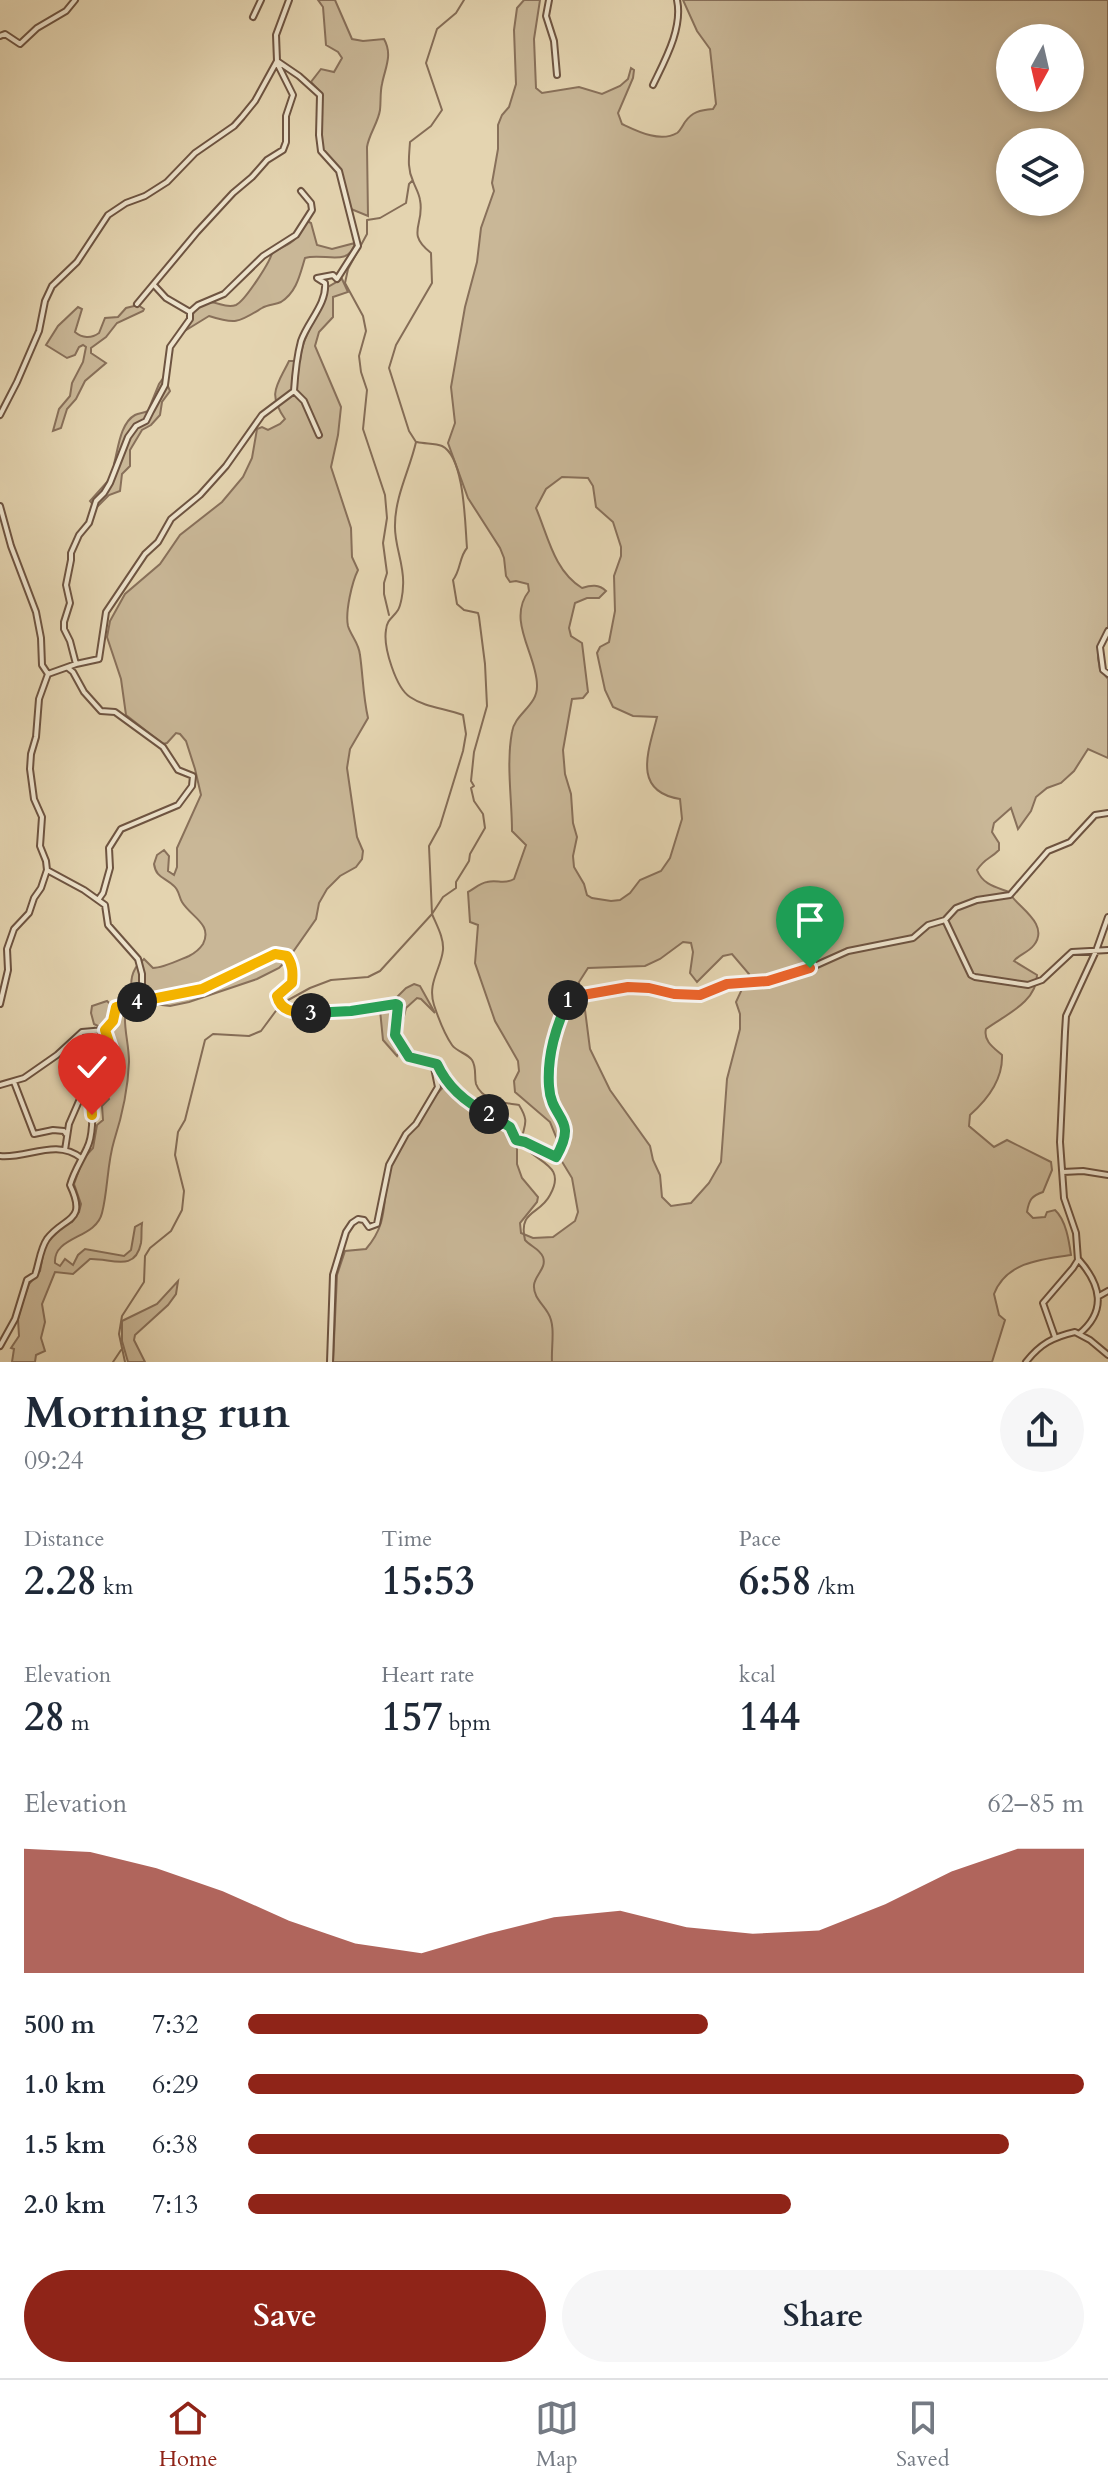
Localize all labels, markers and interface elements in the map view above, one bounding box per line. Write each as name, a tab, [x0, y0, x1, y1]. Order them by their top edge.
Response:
north arrow	[996, 24, 1084, 112]
map controls	[996, 24, 1084, 216]
button: layers	[996, 128, 1084, 216]
pin	[776, 886, 844, 968]
icon: arrive	[788, 898, 832, 942]
pin: 1	[548, 980, 588, 1020]
pin: 4	[117, 982, 157, 1022]
text: 1	[562, 985, 574, 1015]
text: 4	[131, 987, 143, 1017]
pin: 3	[291, 993, 331, 1033]
text: 3	[305, 998, 317, 1028]
pin	[58, 1033, 126, 1115]
icon: check	[70, 1045, 114, 1089]
pin: 2	[469, 1094, 509, 1134]
text: 2	[483, 1099, 495, 1129]
text: Morning run	[24, 1383, 290, 1443]
button: share	[1000, 1388, 1084, 1472]
text: 09:24	[24, 1443, 84, 1478]
text: Distance	[24, 1524, 104, 1554]
text: Time	[381, 1524, 432, 1554]
text: Pace	[739, 1524, 781, 1554]
text: 2.28	[24, 1554, 97, 1609]
text: 15:53	[381, 1554, 475, 1609]
text: 6:58	[739, 1554, 812, 1609]
text: km	[97, 1572, 133, 1602]
text: /km	[812, 1572, 855, 1602]
text: Elevation	[24, 1660, 111, 1690]
text: Heart rate	[381, 1660, 475, 1690]
text: kcal	[739, 1660, 776, 1690]
text: 28	[24, 1690, 65, 1745]
text: 157	[381, 1690, 443, 1745]
text: 144	[739, 1690, 800, 1745]
text: m	[65, 1708, 90, 1738]
text: bpm	[443, 1708, 491, 1738]
text: Elevation	[24, 1786, 127, 1821]
text: 62–85 m	[987, 1786, 1084, 1821]
text: 500 m	[24, 2007, 95, 2042]
text: 7:32	[152, 2007, 199, 2042]
text: 1.0 km	[24, 2067, 105, 2102]
text: 6:29	[152, 2067, 199, 2102]
text: 1.5 km	[24, 2127, 105, 2162]
text: 6:38	[152, 2127, 199, 2162]
text: 2.0 km	[24, 2187, 105, 2222]
text: 7:13	[152, 2187, 199, 2222]
button: Save	[24, 2270, 546, 2362]
button: Share	[562, 2270, 1084, 2362]
tab: Home	[159, 2396, 218, 2474]
tab: Map	[535, 2396, 579, 2474]
tab: Saved	[896, 2396, 949, 2474]

